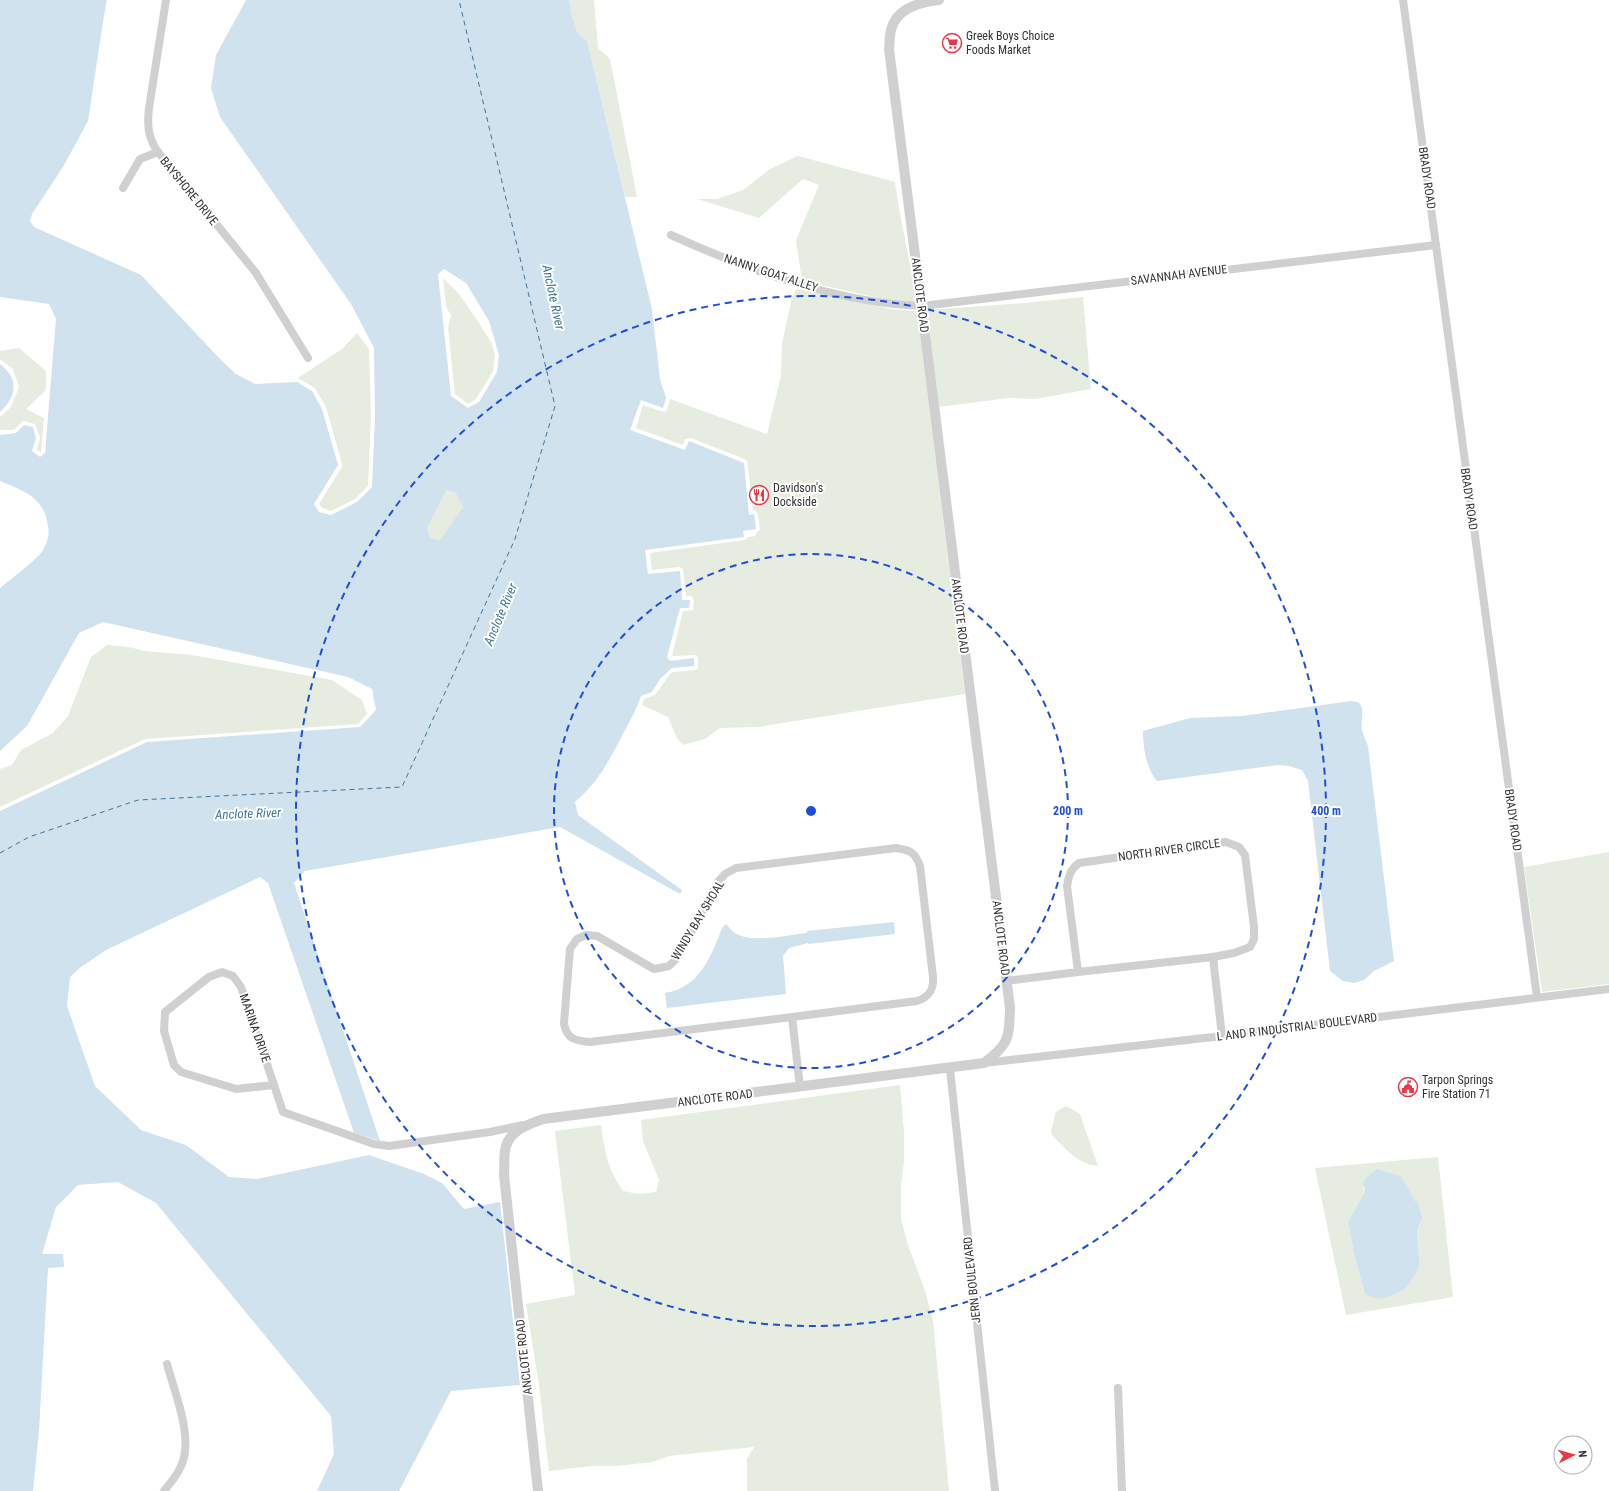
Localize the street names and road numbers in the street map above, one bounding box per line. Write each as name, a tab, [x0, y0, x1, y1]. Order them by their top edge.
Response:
street label: BRADY ROAD	[1416, 146, 1438, 210]
street label: BAYSHORE DRIVE	[157, 154, 221, 228]
street label: NANNY GOAT ALLEY	[722, 251, 820, 295]
street label: ANCLOTE ROAD	[908, 257, 932, 334]
street label: SAVANNAH AVENUE	[1130, 262, 1228, 288]
street label: BRADY ROAD	[1458, 467, 1480, 531]
street label: ANCLOTE ROAD	[948, 578, 972, 655]
street label: BRADY ROAD	[1502, 788, 1524, 852]
street label: NORTH RIVER CIRCLE	[1117, 836, 1221, 864]
street label: WINDY BAY SHOAL	[669, 877, 727, 962]
street label: ANCLOTE ROAD	[989, 900, 1013, 977]
street label: MARINA DRIVE	[237, 992, 273, 1064]
street label: L AND R INDUSTRIAL BOULEVARD	[1216, 1010, 1378, 1044]
street label: ANCLOTE ROAD	[677, 1086, 754, 1110]
street label: JERN BOULEVARD	[960, 1236, 984, 1324]
street label: ANCLOTE ROAD	[513, 1318, 535, 1395]

